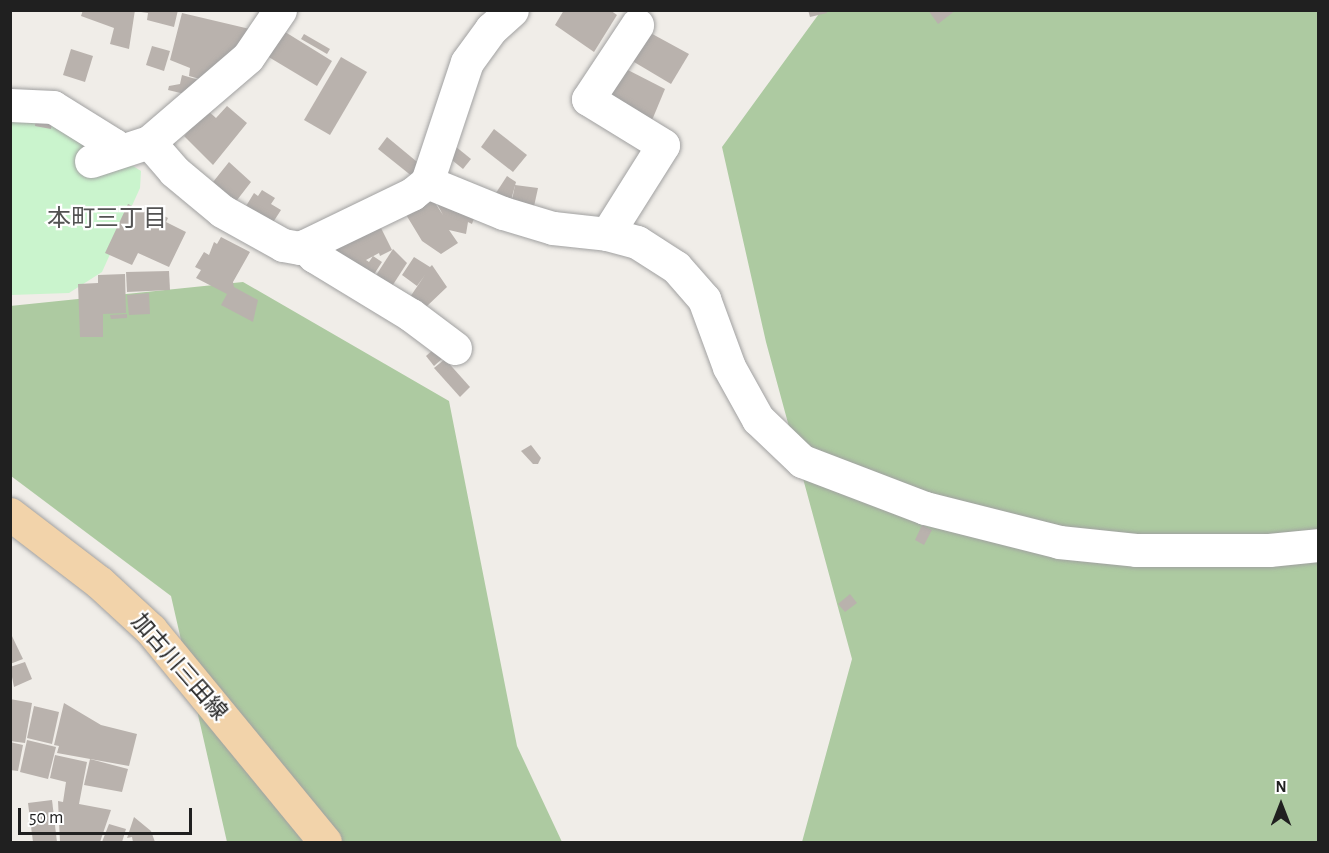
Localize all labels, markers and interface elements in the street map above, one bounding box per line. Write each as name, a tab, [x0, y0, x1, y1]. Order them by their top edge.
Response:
district label: 本町三丁目	[47, 206, 167, 234]
street label: 加古川三田線	[126, 609, 232, 725]
north arrow	[1251, 775, 1311, 835]
text: N	[1275, 779, 1287, 795]
scale bar	[21, 796, 195, 834]
text: 50 m	[29, 809, 63, 827]

